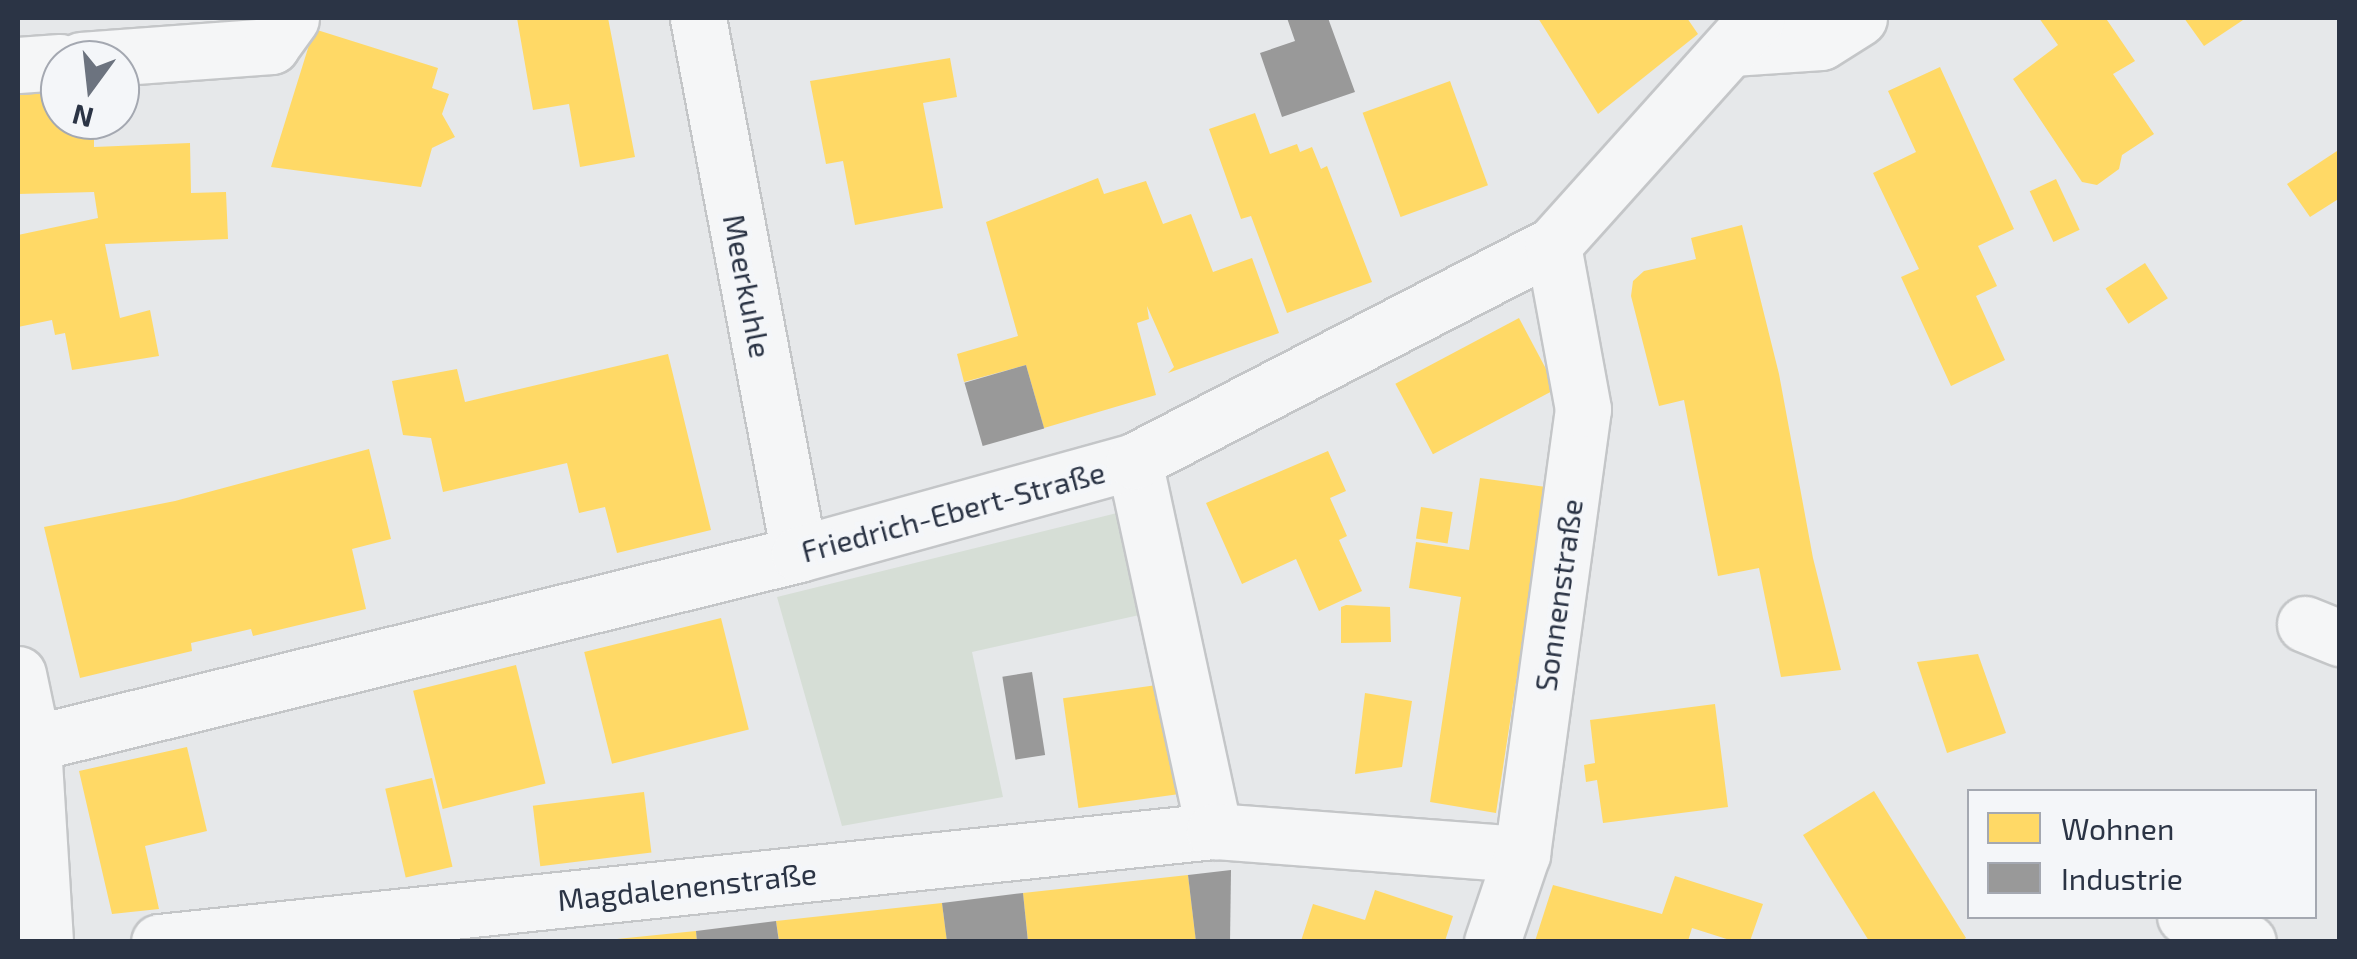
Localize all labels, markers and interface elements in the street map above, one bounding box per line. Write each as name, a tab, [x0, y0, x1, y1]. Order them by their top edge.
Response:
north arrow	[40, 40, 140, 140]
text: N	[69, 98, 97, 136]
street label: Meerkuhle	[716, 211, 780, 361]
street label: Friedrich-Ebert-Straße	[797, 453, 1109, 569]
street label: Sonnenstraße	[1527, 497, 1589, 693]
legend	[1967, 789, 2317, 919]
text: Wohnen	[2061, 810, 2174, 846]
street label: Magdalenenstraße	[556, 854, 818, 918]
text: Industrie	[2061, 860, 2183, 896]

